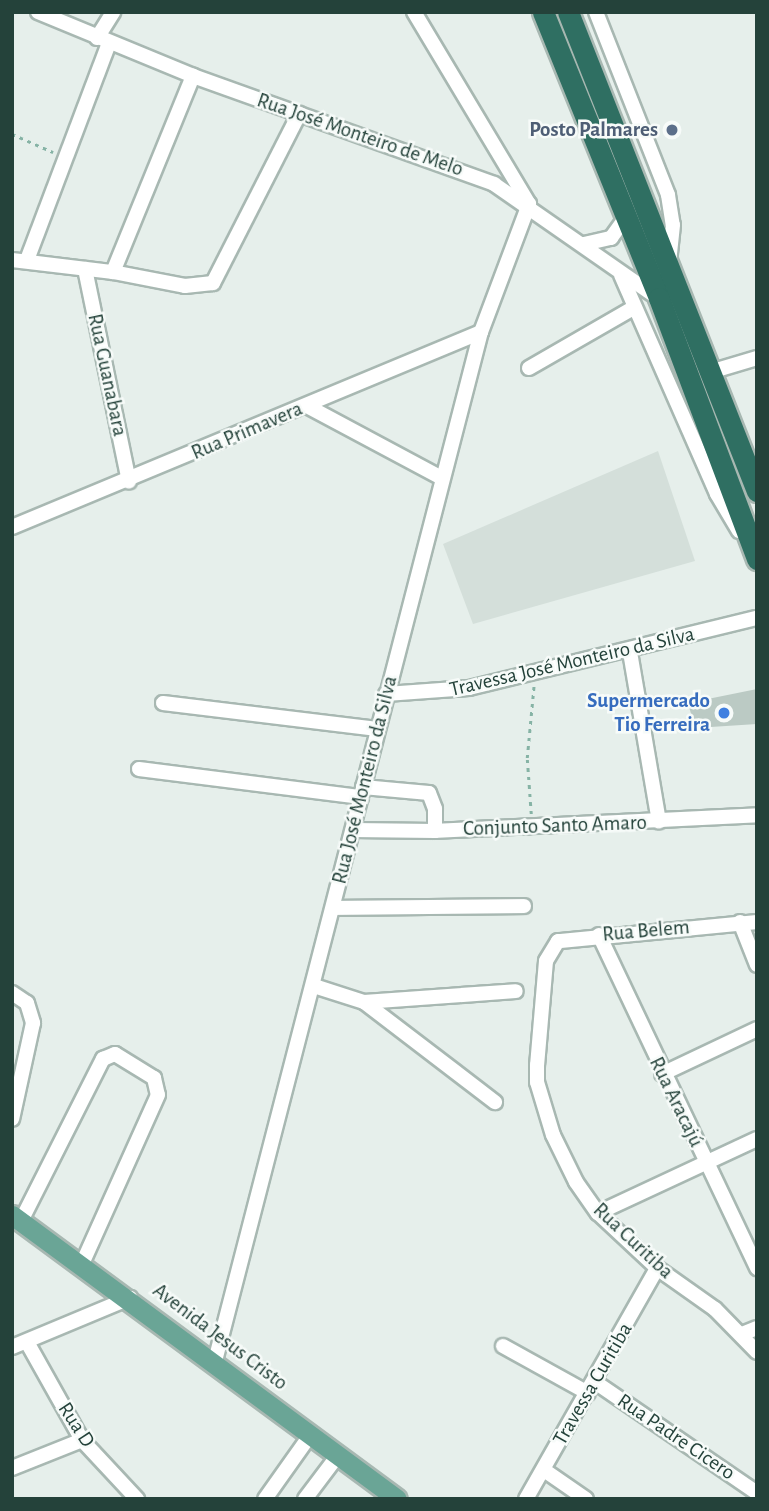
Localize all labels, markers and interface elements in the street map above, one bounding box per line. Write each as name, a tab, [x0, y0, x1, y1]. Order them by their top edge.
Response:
street label: Rua José Monteiro de Melo	[254, 88, 466, 182]
place label: Posto Palmares	[529, 117, 658, 143]
marker: Posto Palmares	[664, 122, 680, 138]
street label: Rua Guanabara	[82, 311, 132, 439]
street label: Rua Primavera	[188, 396, 306, 466]
street label: Travessa José Monteiro da Silva	[447, 622, 697, 702]
street label: Rua José Monteiro da Silva	[327, 673, 403, 887]
place label: Supermercado Tio Ferreira	[587, 688, 710, 738]
marker: Supermercado Tio Ferreira	[716, 705, 732, 721]
street label: Conjunto Santo Amaro	[463, 810, 647, 842]
street label: Rua Belem	[601, 915, 691, 947]
street label: Rua Aracajú	[643, 1053, 709, 1151]
street label: Rua Curitiba	[588, 1198, 678, 1284]
street label: Avenida Jesus Cristo	[148, 1278, 292, 1396]
street label: Travessa Curitiba	[548, 1318, 638, 1450]
street label: Rua Padre Cicero	[612, 1388, 740, 1486]
street label: Rua D	[52, 1398, 100, 1452]

